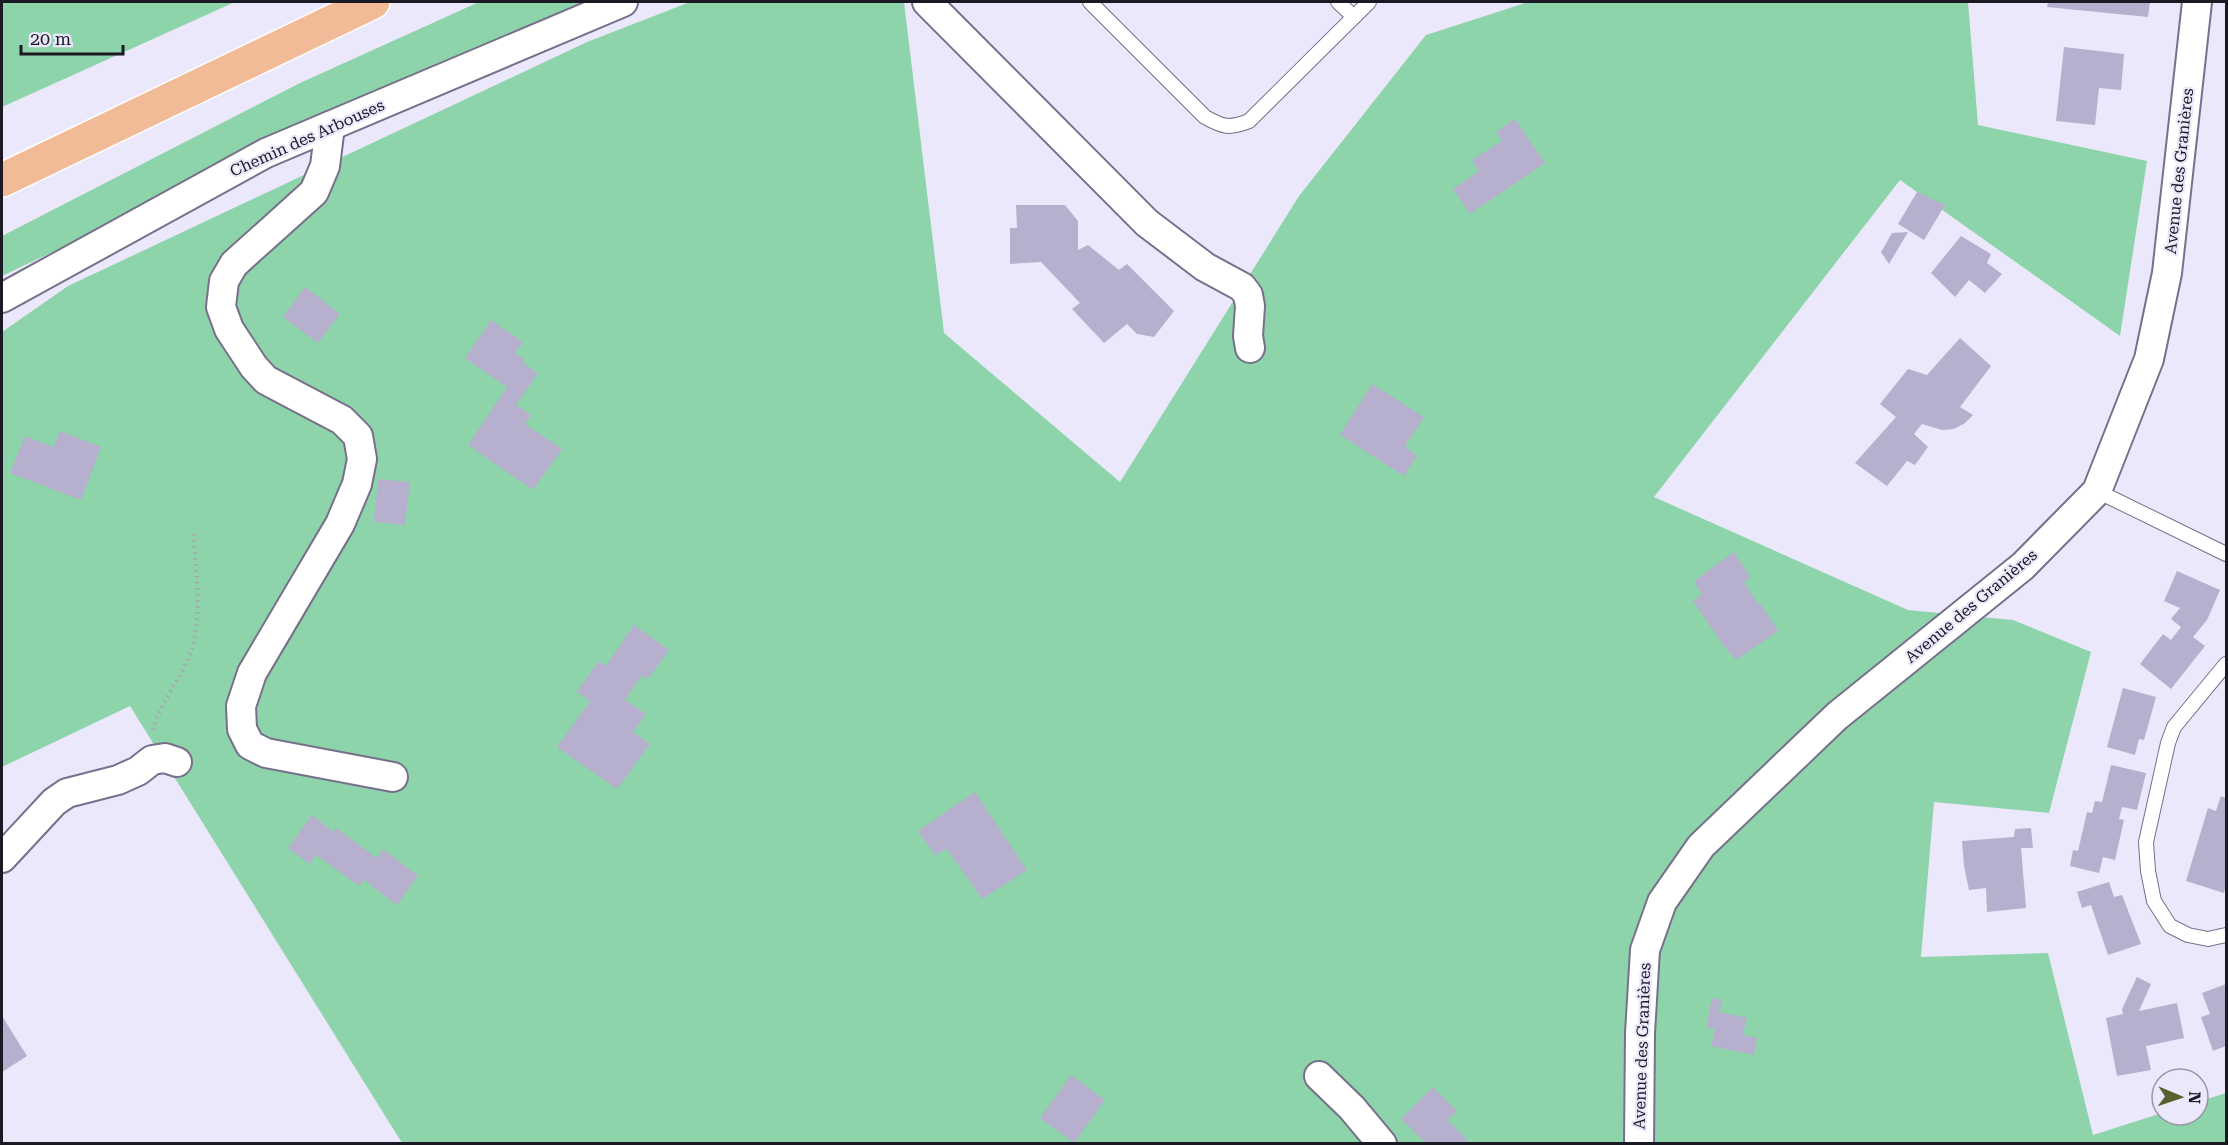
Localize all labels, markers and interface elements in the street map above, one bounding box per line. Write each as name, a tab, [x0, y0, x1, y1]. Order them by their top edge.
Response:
scale bar	[21, 18, 123, 56]
text: 20 m	[30, 28, 71, 49]
street label: Avenue des Granières	[2161, 87, 2197, 255]
street label: Chemin des Arbouses	[227, 95, 388, 181]
street label: Avenue des Granières	[1901, 545, 2041, 667]
street label: Avenue des Granières	[1630, 962, 1654, 1130]
north arrow	[2150, 1067, 2210, 1127]
text: N	[2185, 1091, 2204, 1104]

